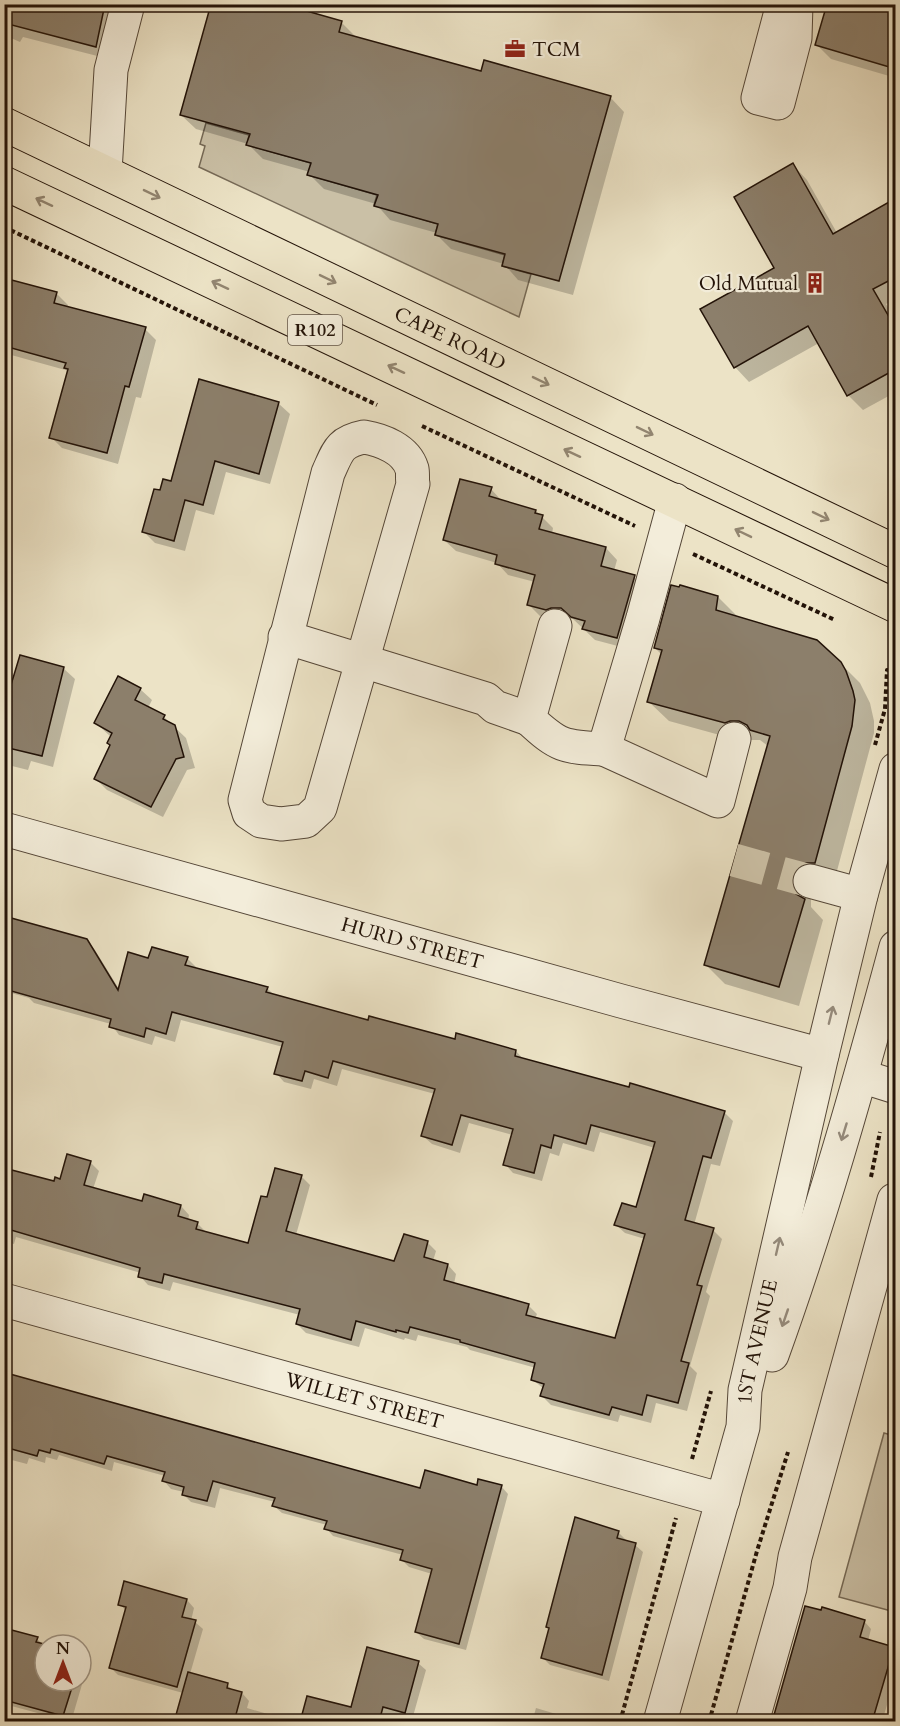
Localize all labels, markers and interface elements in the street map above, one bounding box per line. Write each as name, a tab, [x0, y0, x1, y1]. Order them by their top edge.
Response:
place label: TCM	[532, 36, 581, 63]
office icon: TCM	[503, 37, 527, 61]
one-way arrow	[142, 189, 160, 201]
one-way arrow	[35, 195, 53, 207]
place label: Old Mutual	[699, 270, 798, 297]
building icon: Old Mutual	[803, 271, 827, 295]
one-way arrow	[318, 273, 336, 285]
one-way arrow	[211, 279, 229, 291]
street label: CAPE ROAD	[390, 300, 511, 376]
road number: R102	[288, 315, 342, 345]
one-way arrow	[388, 362, 406, 374]
one-way arrow	[532, 376, 550, 388]
one-way arrow	[636, 426, 654, 438]
one-way arrow	[564, 446, 582, 458]
one-way arrow	[812, 510, 830, 522]
one-way arrow	[735, 527, 753, 538]
street label: HURD STREET	[338, 910, 487, 976]
one-way arrow	[826, 1006, 838, 1025]
one-way arrow	[838, 1122, 849, 1141]
one-way arrow	[773, 1237, 785, 1256]
street label: 1ST AVENUE	[731, 1277, 784, 1405]
one-way arrow	[779, 1308, 790, 1327]
street label: WILLET STREET	[281, 1365, 447, 1435]
north arrow	[33, 1633, 93, 1693]
text: N	[56, 1638, 70, 1660]

